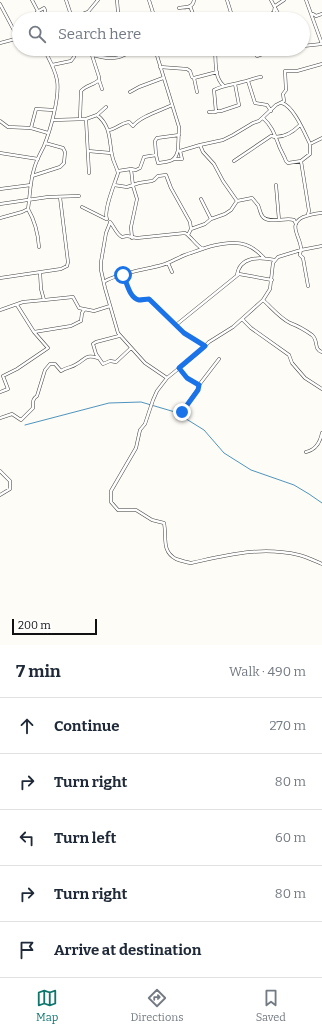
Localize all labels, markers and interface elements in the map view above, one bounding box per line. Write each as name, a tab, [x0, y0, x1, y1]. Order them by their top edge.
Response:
search box	[12, 12, 310, 56]
icon: search	[26, 23, 48, 45]
text: Search here	[58, 25, 141, 43]
route start	[114, 266, 132, 284]
route end	[173, 403, 191, 421]
scale bar	[12, 617, 97, 636]
text: 200 m	[18, 619, 51, 632]
text: 7 min	[16, 661, 61, 682]
text: Walk · 490 m	[229, 664, 306, 679]
icon: ahead	[16, 715, 38, 737]
text: Continue	[54, 717, 120, 735]
text: 270 m	[269, 718, 306, 733]
icon: right	[16, 771, 38, 793]
text: Turn right	[54, 773, 127, 791]
text: 80 m	[275, 774, 306, 789]
icon: left	[16, 827, 38, 849]
text: Turn left	[54, 829, 116, 847]
text: 60 m	[275, 830, 306, 845]
icon: right	[16, 883, 38, 905]
text: Turn right	[54, 885, 127, 903]
text: 80 m	[275, 886, 306, 901]
icon: arrive	[16, 939, 38, 961]
text: Arrive at destination	[54, 941, 201, 959]
tab: Map	[36, 987, 58, 1024]
tab: Directions	[131, 987, 183, 1024]
tab: Saved	[256, 987, 286, 1024]

